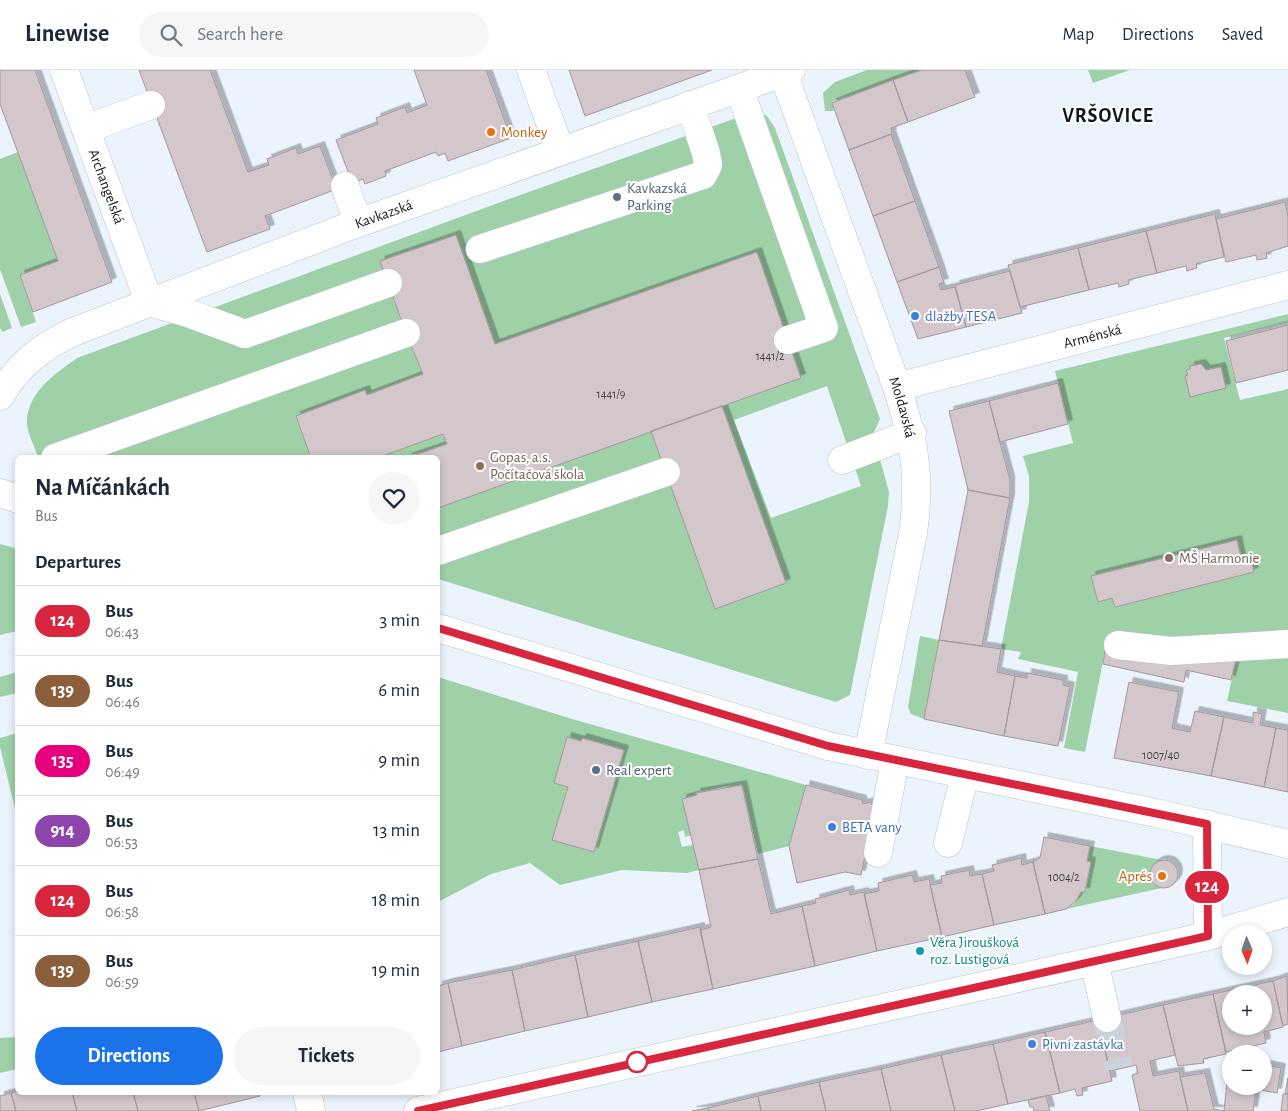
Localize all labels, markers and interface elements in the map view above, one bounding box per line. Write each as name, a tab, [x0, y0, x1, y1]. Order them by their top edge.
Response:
search box	[139, 12, 489, 57]
icon: search	[157, 21, 185, 49]
text: Linewise	[25, 22, 109, 46]
text: Search here	[197, 25, 283, 44]
text: Map	[1063, 26, 1094, 44]
text: Directions	[1122, 26, 1194, 44]
text: Saved	[1222, 26, 1263, 44]
district label: VRŠOVICE	[1062, 103, 1154, 126]
place label: Monkey	[501, 125, 548, 140]
marker: Monkey	[485, 126, 497, 138]
street label: Archangelská	[86, 147, 127, 226]
place label: Kavkazská Parking	[627, 181, 687, 213]
marker: Kavkazská Parking	[611, 191, 623, 203]
street label: Kavkazská	[353, 197, 414, 231]
place label: dlažby TESA	[925, 309, 997, 324]
marker: dlažby TESA	[909, 310, 921, 322]
street label: Arménská	[1062, 321, 1123, 351]
house number: 1441/2	[756, 350, 785, 362]
street label: Moldavská	[886, 375, 918, 439]
house number: 1441/9	[597, 388, 626, 400]
place label: Gopas, a.s. Počítačová škola	[490, 450, 584, 482]
marker: Gopas, a.s. Počítačová škola	[474, 460, 486, 472]
button: heart	[368, 472, 420, 524]
text: Na Míčánkách	[35, 476, 170, 500]
text: Bus	[35, 508, 58, 524]
place label: MŠ Harmonie	[1179, 550, 1260, 566]
marker: MŠ Harmonie	[1163, 552, 1175, 564]
text: Departures	[35, 553, 121, 572]
text: Bus	[105, 602, 133, 621]
text: 3 min	[379, 611, 420, 630]
text: 124	[50, 612, 75, 630]
text: 06:43	[105, 624, 139, 640]
text: Bus	[105, 672, 133, 691]
text: 6 min	[378, 681, 420, 700]
text: 139	[51, 682, 74, 700]
text: 06:46	[105, 694, 140, 710]
text: Bus	[105, 742, 133, 761]
house number: 1007/40	[1142, 749, 1180, 761]
text: 9 min	[378, 751, 420, 770]
text: 135	[51, 752, 74, 770]
place label: Real expert	[606, 763, 672, 778]
text: 06:49	[105, 764, 140, 780]
marker: Real expert	[590, 764, 602, 776]
text: Bus	[105, 812, 133, 831]
place label: BETA vany	[842, 820, 902, 835]
text: 13 min	[373, 821, 420, 840]
marker: BETA vany	[826, 821, 838, 833]
text: 914	[50, 822, 75, 840]
text: 06:53	[105, 834, 138, 850]
place label: Aprés	[1119, 869, 1152, 884]
marker: Aprés	[1156, 870, 1168, 882]
house number: 1004/2	[1048, 871, 1080, 883]
line badge: 124	[1178, 871, 1236, 903]
text: 124	[1195, 878, 1219, 896]
text: Bus	[105, 882, 133, 901]
text: 18 min	[372, 891, 420, 910]
text: 124	[50, 892, 75, 910]
text: 06:58	[105, 904, 139, 920]
north arrow	[1222, 925, 1272, 975]
map controls	[1222, 925, 1272, 1095]
place label: Věra Jiroušková roz. Lustigová	[930, 935, 1019, 967]
marker: Věra Jiroušková roz. Lustigová	[914, 945, 926, 957]
text: Bus	[105, 952, 133, 971]
text: 19 min	[372, 961, 420, 980]
text: 139	[51, 962, 74, 980]
text: 06:59	[105, 974, 139, 990]
button: +	[1222, 985, 1272, 1035]
button: Directions	[35, 1027, 223, 1085]
button: Tickets	[233, 1027, 420, 1085]
place label: Pivní zastávka	[1042, 1037, 1124, 1052]
marker: Pivní zastávka	[1026, 1038, 1038, 1050]
button: −	[1222, 1045, 1272, 1095]
unlabelled marker	[626, 1051, 648, 1073]

